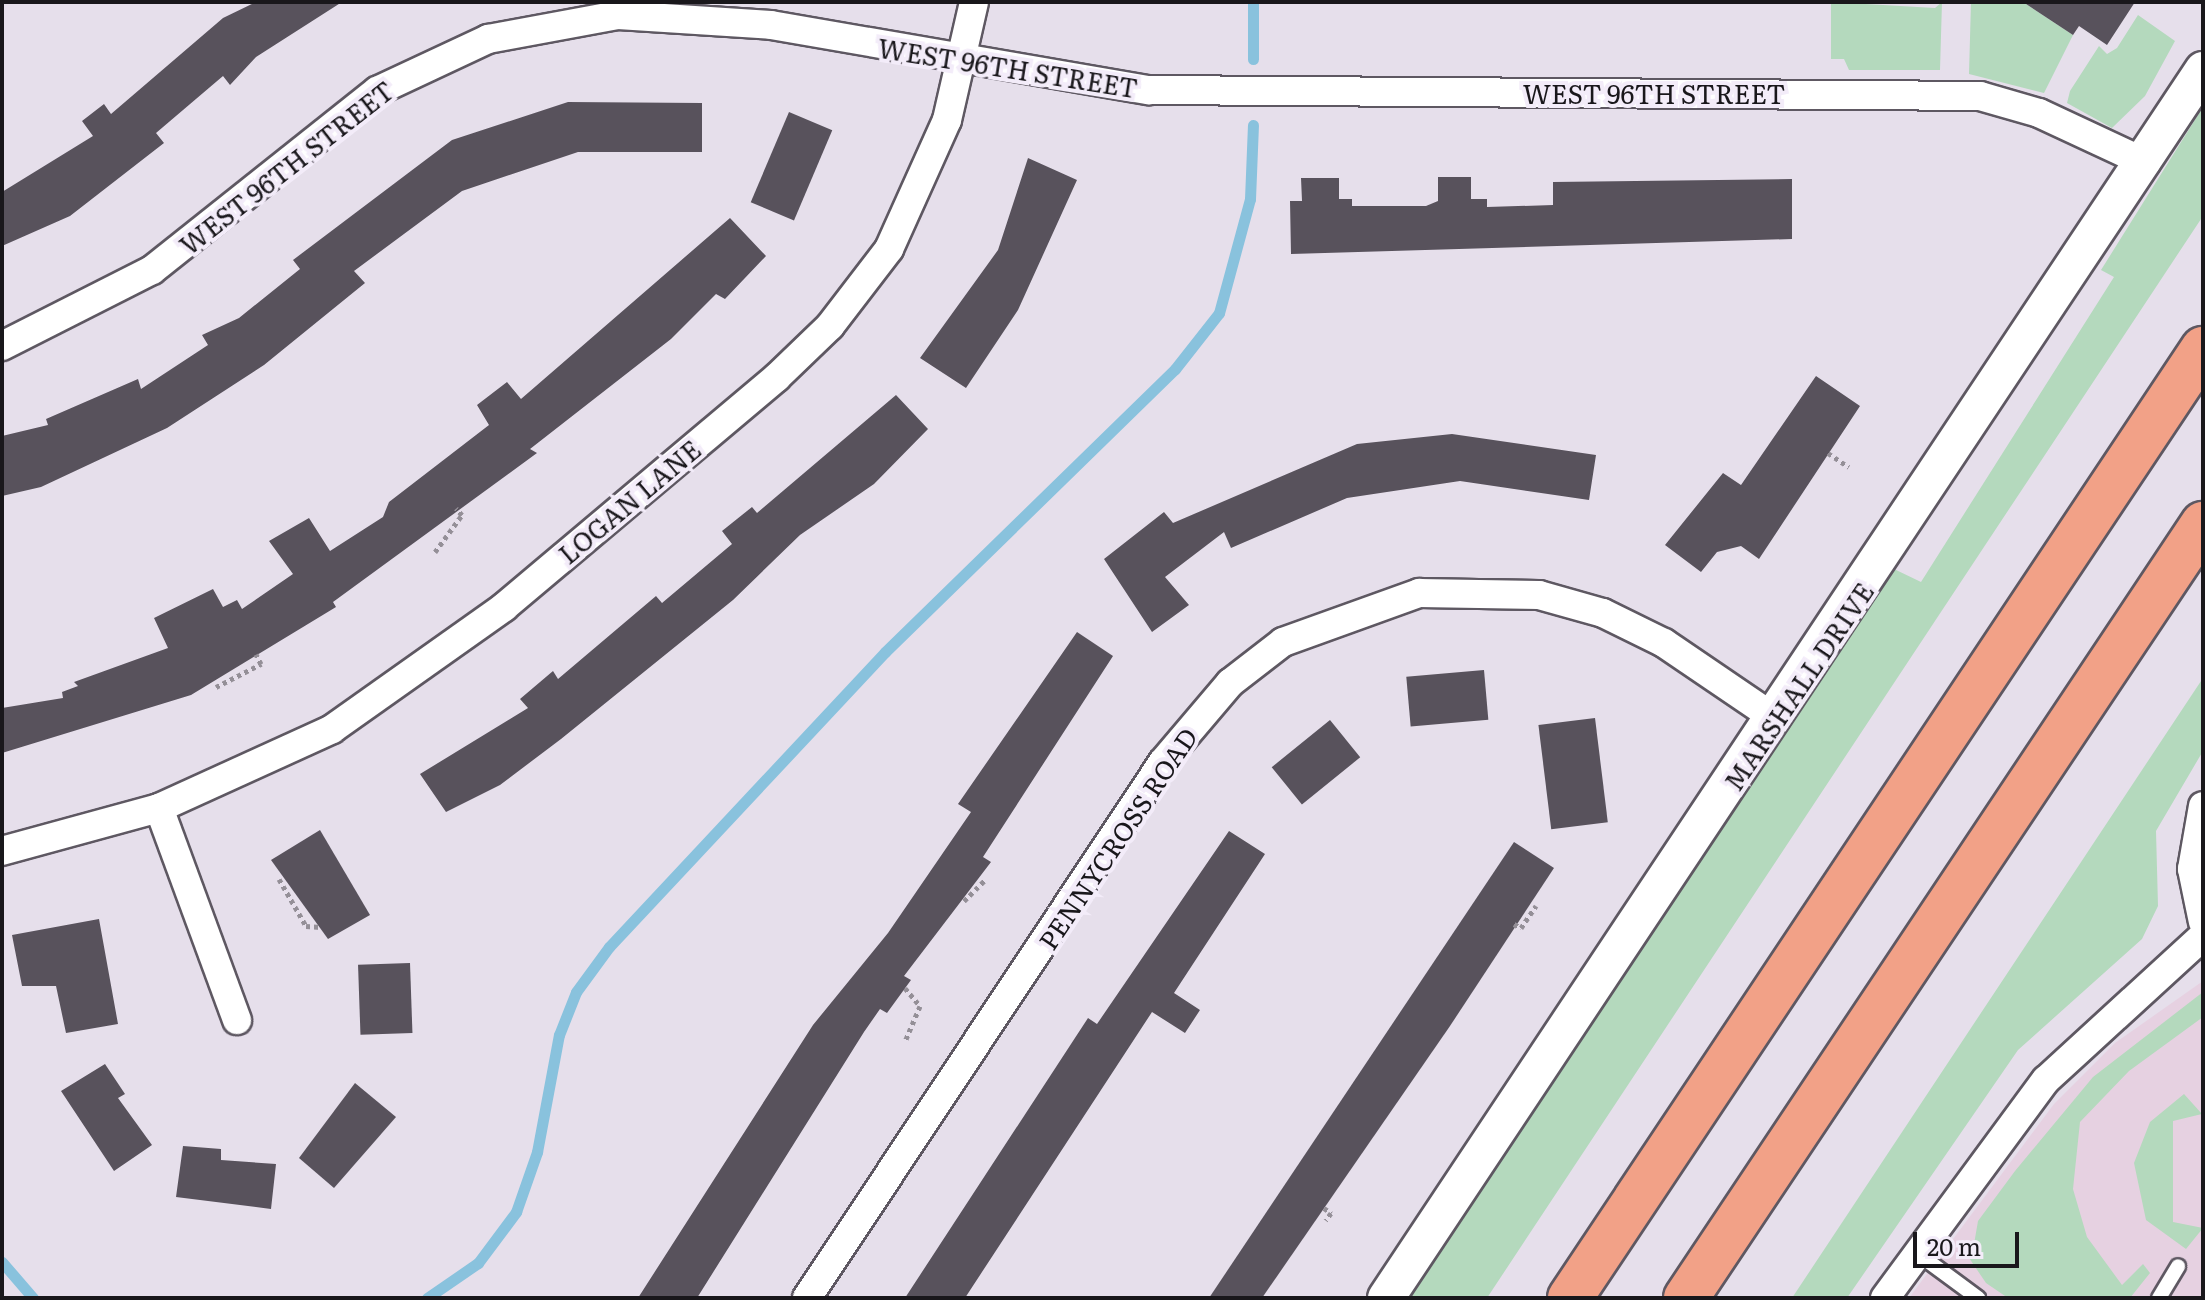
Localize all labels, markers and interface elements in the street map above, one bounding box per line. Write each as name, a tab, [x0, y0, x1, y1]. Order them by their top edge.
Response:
street label: WEST 96TH STREET	[876, 31, 1140, 103]
street label: WEST 96TH STREET	[173, 74, 399, 260]
street label: WEST 96TH STREET	[1523, 77, 1785, 109]
street label: LOGAN LANE	[552, 433, 706, 569]
street label: MARSHALL DRIVE	[1717, 576, 1879, 796]
street label: PENNYCROSS ROAD	[1031, 721, 1203, 955]
scale bar	[1917, 1216, 2023, 1266]
text: 20 m	[1927, 1228, 1981, 1263]

